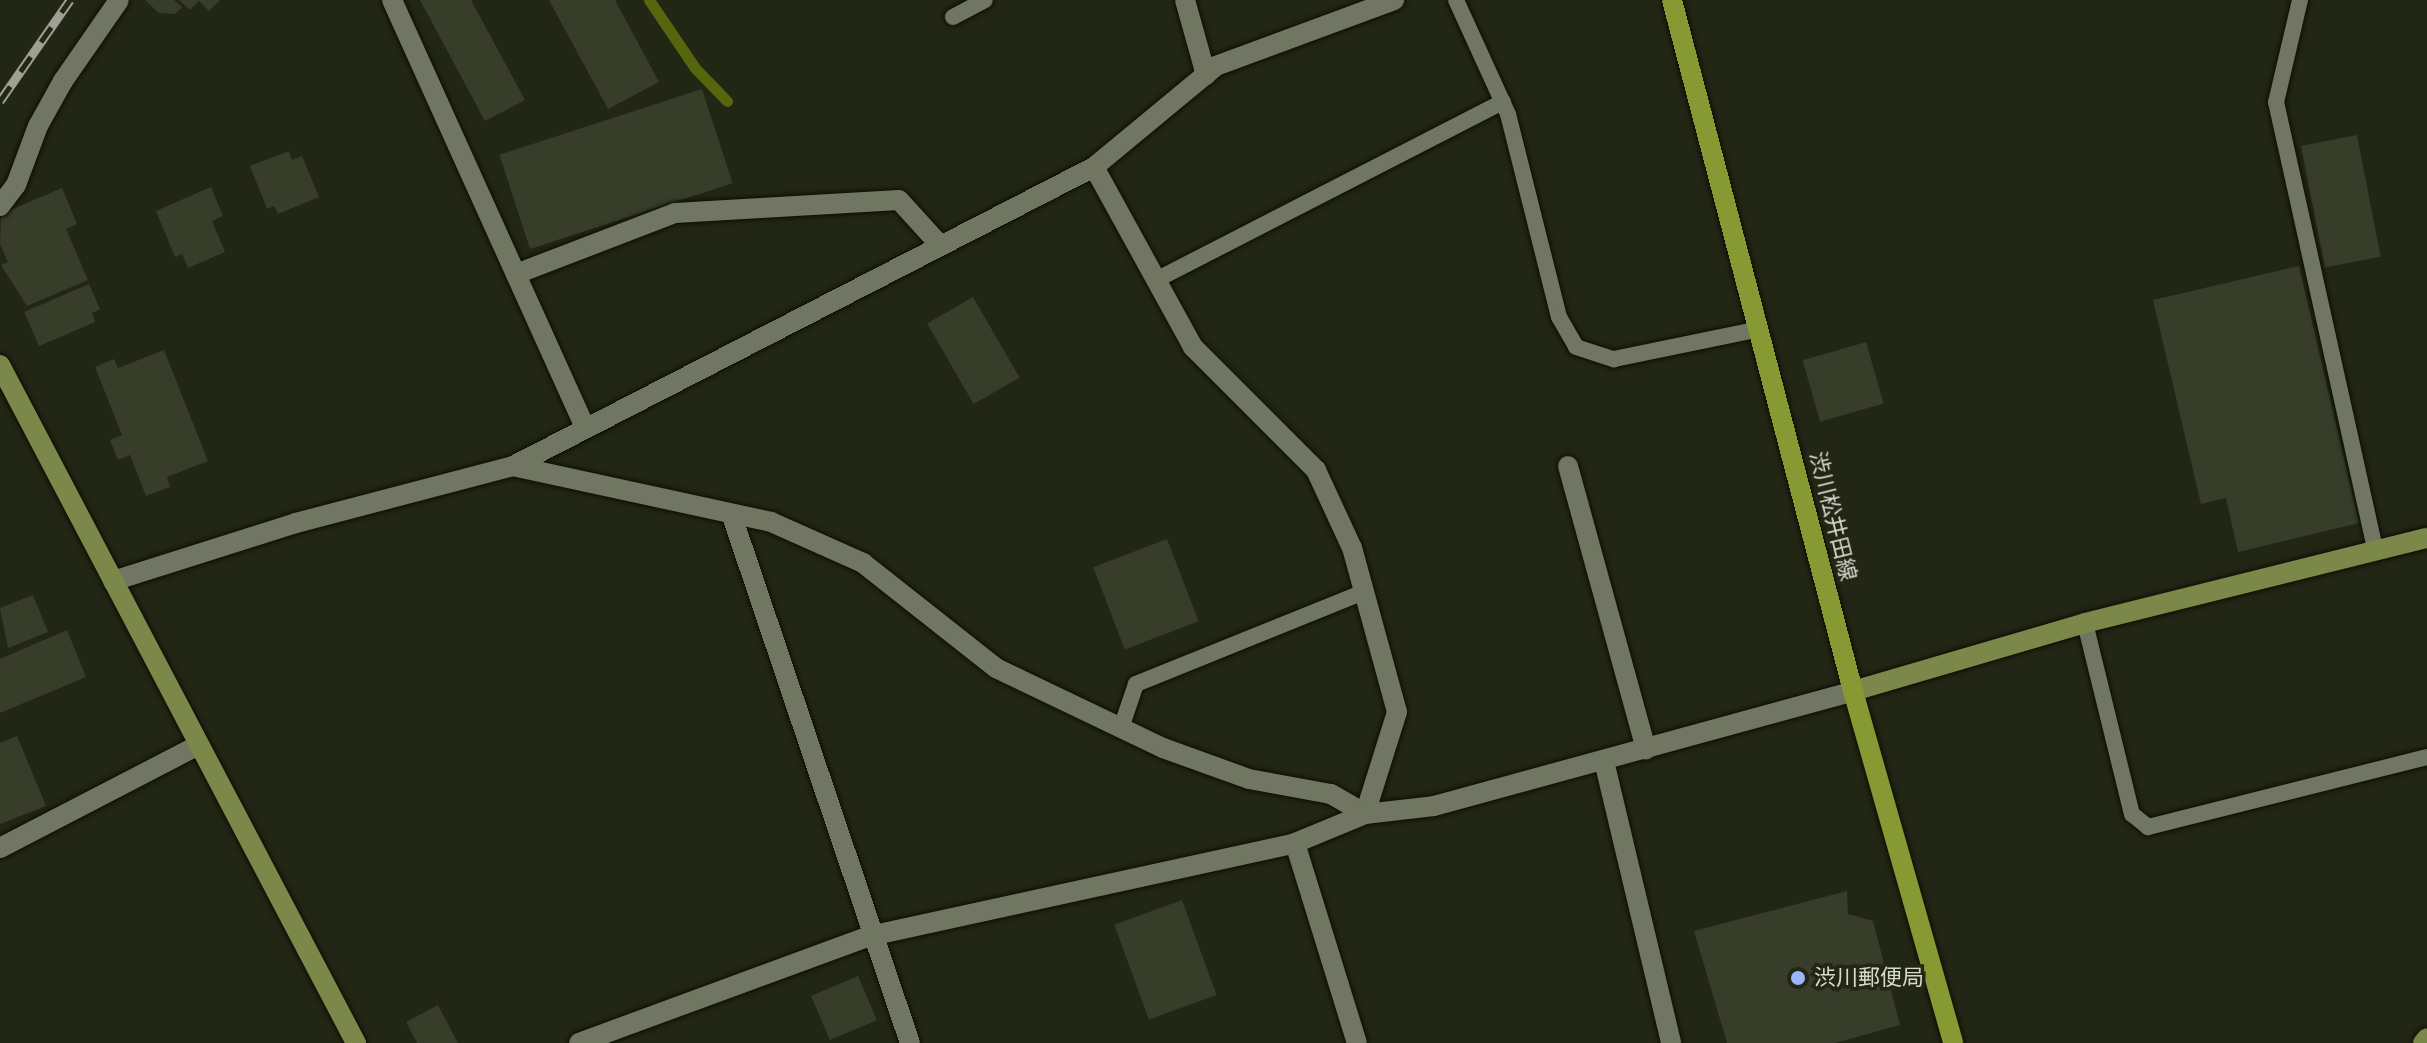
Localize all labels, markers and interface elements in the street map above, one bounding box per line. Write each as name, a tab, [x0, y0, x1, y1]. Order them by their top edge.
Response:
street label: 渋川松井田線	[1804, 449, 1862, 583]
place label: 渋川郵便局	[1814, 965, 1924, 991]
marker: 渋川郵便局	[1789, 969, 1807, 987]

